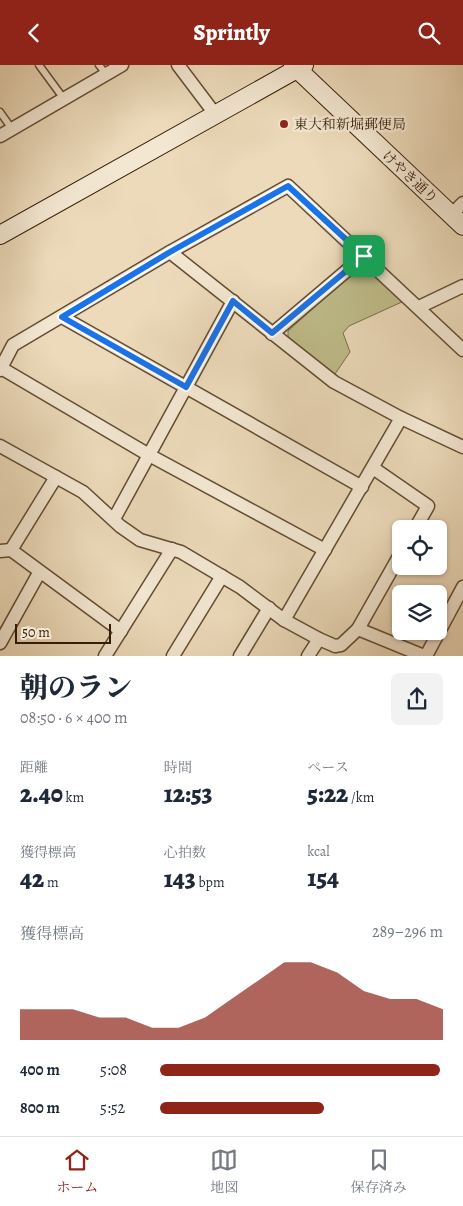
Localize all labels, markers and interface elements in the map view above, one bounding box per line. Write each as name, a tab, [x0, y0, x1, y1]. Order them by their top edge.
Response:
text: Sprintly	[193, 18, 270, 48]
icon: back	[20, 19, 48, 47]
icon: search	[415, 19, 443, 47]
place label: 東大和新堀郵便局	[294, 115, 406, 134]
marker: 東大和新堀郵便局	[278, 118, 290, 130]
street label: けやき通り	[378, 146, 442, 208]
pin	[343, 235, 385, 277]
icon: arrive	[350, 242, 378, 270]
map controls	[392, 520, 447, 640]
button: locate	[392, 520, 447, 575]
button: layers	[392, 585, 447, 640]
scale bar	[15, 621, 111, 644]
text: 50 m	[22, 623, 50, 642]
text: 朝のラン	[20, 669, 132, 707]
button: share	[391, 673, 443, 725]
text: 08:50 · 6 × 400 m	[20, 707, 128, 729]
text: 距離	[20, 758, 48, 777]
text: 時間	[164, 758, 192, 777]
text: ペース	[307, 758, 349, 777]
text: 2.40	[20, 777, 63, 811]
text: 12:53	[164, 777, 213, 811]
text: 5:22	[307, 777, 348, 811]
text: km	[63, 788, 84, 807]
text: /km	[348, 788, 374, 807]
text: kcal	[307, 842, 330, 861]
text: 獲得標高	[20, 843, 76, 862]
text: 心拍数	[164, 843, 206, 862]
text: 154	[307, 861, 339, 895]
text: 42	[20, 862, 44, 896]
text: 143	[164, 862, 196, 896]
text: m	[44, 873, 59, 892]
text: bpm	[196, 873, 225, 892]
text: 289–296 m	[372, 921, 443, 943]
text: 獲得標高	[20, 923, 84, 945]
text: 400 m	[20, 1059, 60, 1081]
text: 5:08	[100, 1059, 127, 1081]
text: 800 m	[20, 1097, 60, 1119]
text: 5:52	[100, 1097, 125, 1119]
tab: ホーム	[56, 1146, 98, 1197]
tab: 地図	[210, 1146, 238, 1197]
tab: 保存済み	[351, 1146, 407, 1197]

